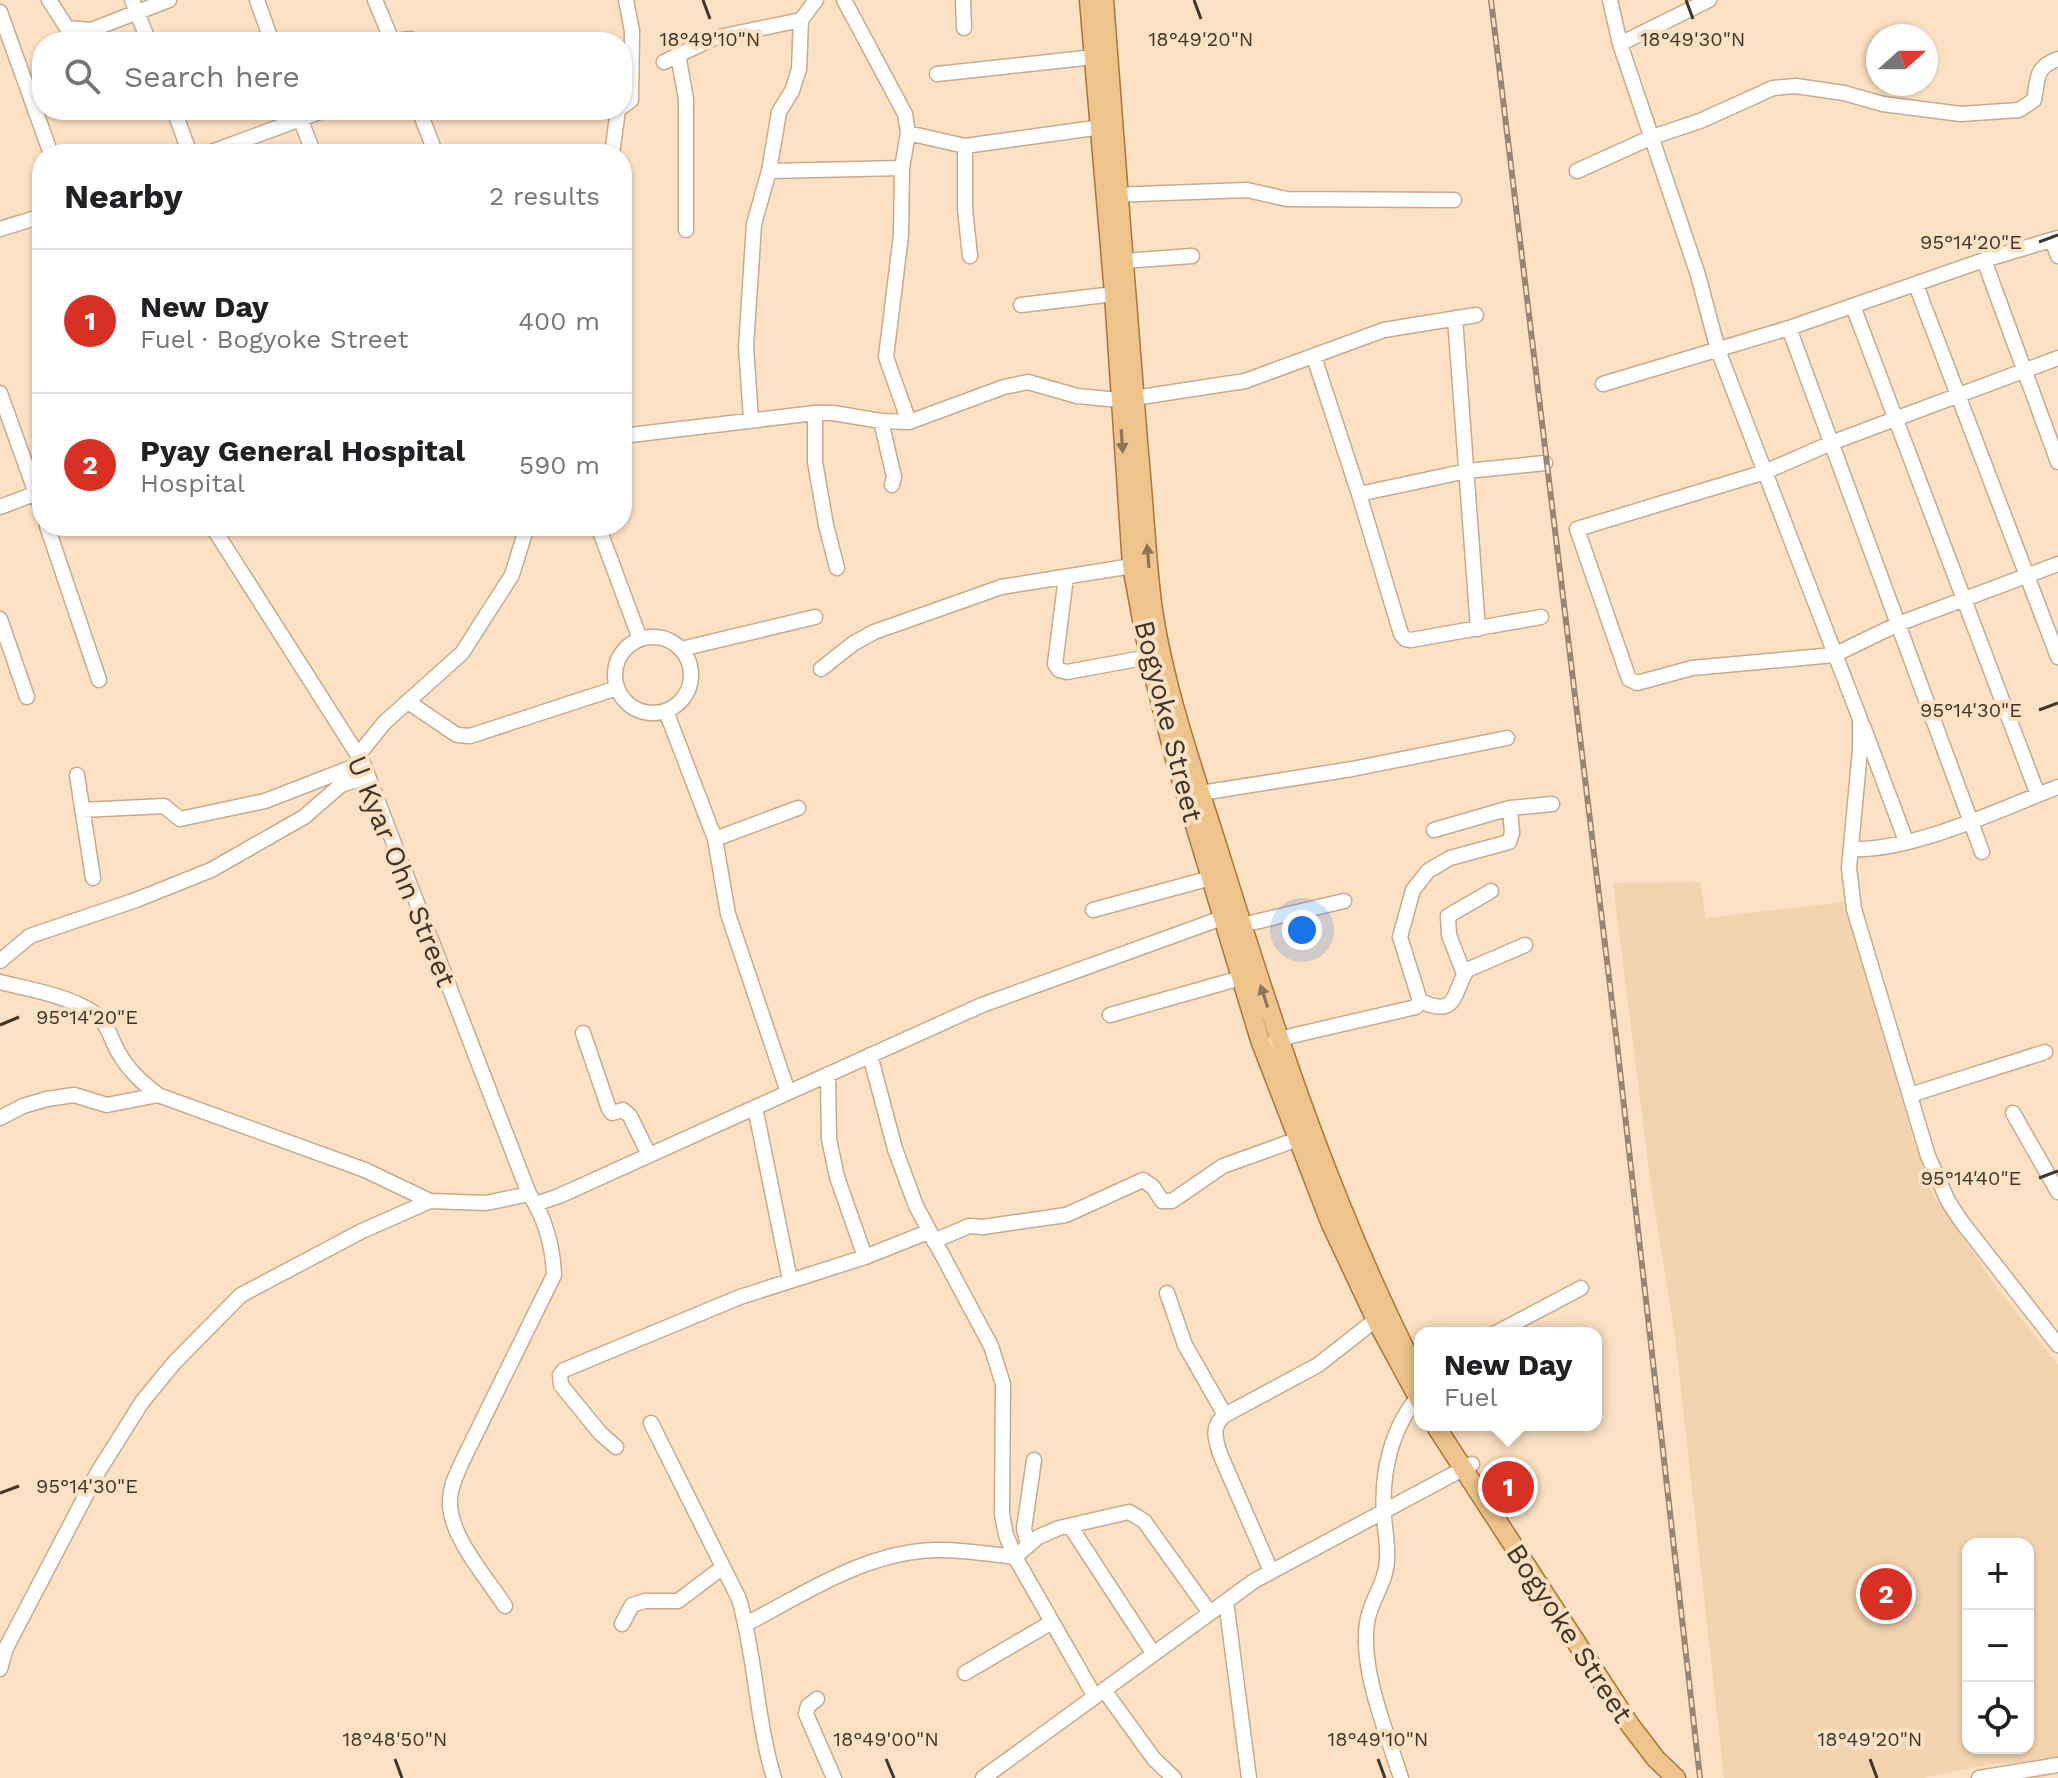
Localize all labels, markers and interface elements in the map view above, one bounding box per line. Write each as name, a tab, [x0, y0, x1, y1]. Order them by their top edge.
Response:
north arrow	[1866, 24, 1938, 96]
text: 18°49'10"N	[659, 27, 761, 51]
text: 18°49'20"N	[1149, 27, 1253, 51]
text: 18°49'30"N	[1641, 27, 1745, 51]
search box	[32, 32, 632, 120]
icon: search	[60, 54, 104, 98]
text: Search here	[124, 59, 300, 94]
text: Nearby	[64, 176, 183, 216]
text: 2 results	[489, 181, 600, 211]
text: 95°14'20"E	[1920, 230, 2022, 254]
text: New Day	[140, 289, 269, 324]
text: 1	[84, 306, 96, 336]
text: 400 m	[518, 306, 600, 336]
text: Fuel · Bogyoke Street	[140, 324, 408, 354]
one-way arrow	[1116, 429, 1129, 454]
text: Pyay General Hospital	[140, 433, 465, 468]
text: 2	[82, 450, 98, 480]
text: 590 m	[519, 450, 600, 480]
text: Hospital	[140, 468, 245, 498]
one-way arrow	[1142, 543, 1155, 568]
street label: Bogyoke Street	[1128, 617, 1210, 826]
text: 95°14'30"E	[1920, 698, 2022, 722]
street label: U Kyar Ohn Street	[340, 751, 463, 992]
your location	[1282, 910, 1322, 950]
one-way arrow	[1257, 983, 1270, 1007]
text: 95°14'20"E	[36, 1005, 138, 1029]
text: 95°14'40"E	[1921, 1166, 2021, 1190]
popup	[1414, 1327, 1602, 1431]
text: New Day	[1444, 1347, 1572, 1382]
text: Fuel	[1444, 1382, 1497, 1412]
pin: 1	[1482, 1457, 1534, 1517]
text: 95°14'30"E	[36, 1474, 138, 1498]
street label: Bogyoke Street	[1499, 1538, 1640, 1729]
map controls	[1962, 1538, 2034, 1754]
button: +	[1962, 1538, 2034, 1610]
pin: 2	[1860, 1564, 1912, 1624]
button: −	[1962, 1610, 2034, 1682]
button: locate	[1962, 1682, 2034, 1754]
text: 18°48'50"N	[343, 1727, 447, 1751]
text: 18°49'00"N	[833, 1727, 939, 1751]
text: 18°49'10"N	[1327, 1727, 1429, 1751]
text: 18°49'20"N	[1818, 1727, 1922, 1751]

